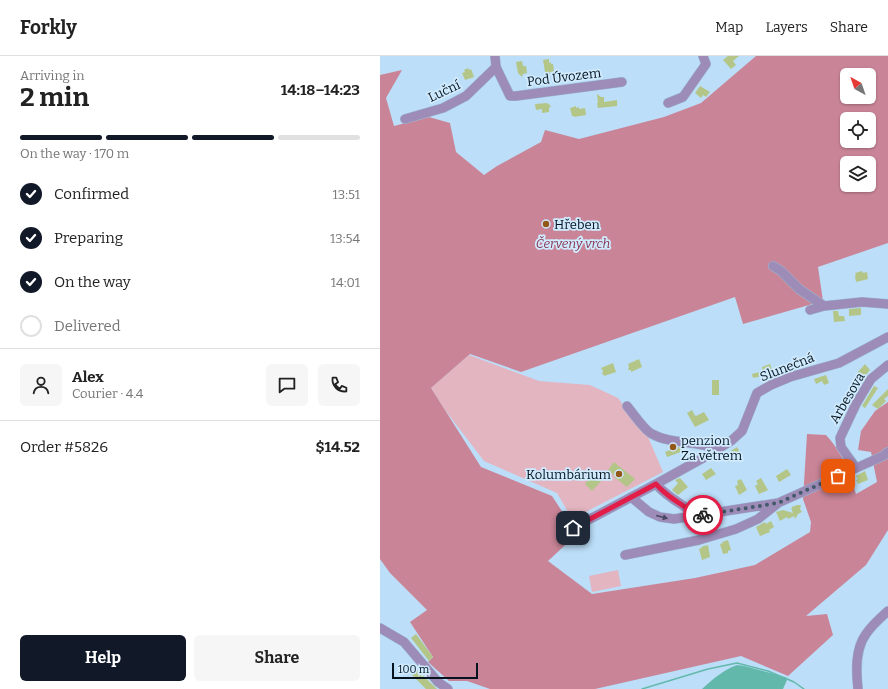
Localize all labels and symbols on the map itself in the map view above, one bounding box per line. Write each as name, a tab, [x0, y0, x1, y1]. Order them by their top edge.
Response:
street label: Pod Úvozem	[526, 65, 602, 89]
north arrow	[840, 68, 876, 104]
street label: Luční	[426, 77, 463, 105]
place label: Hřeben	[554, 217, 601, 232]
marker: Hřeben	[541, 219, 551, 229]
park label: Červený vrch	[536, 236, 610, 251]
street label: Slunečná	[758, 350, 816, 384]
street label: Arbesova	[826, 370, 868, 426]
place label: penzion Za větrem	[681, 433, 743, 463]
marker: penzion Za větrem	[668, 442, 678, 452]
pin	[821, 459, 855, 493]
place label: Kolumbárium	[526, 467, 612, 482]
marker: Kolumbárium	[614, 469, 624, 479]
courier	[683, 495, 723, 535]
pin	[556, 511, 590, 545]
one-way arrow	[656, 514, 668, 520]
scale bar	[392, 661, 478, 680]

